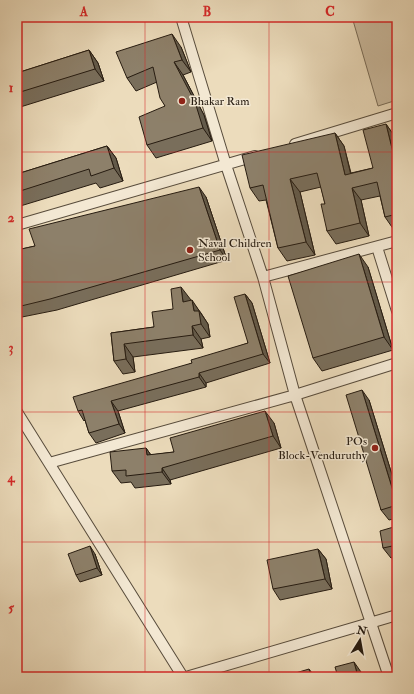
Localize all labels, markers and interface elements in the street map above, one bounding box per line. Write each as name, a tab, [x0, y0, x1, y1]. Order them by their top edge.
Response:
text: A	[79, 4, 89, 20]
text: B	[203, 4, 211, 20]
text: C	[325, 4, 335, 20]
text: 1	[9, 80, 14, 96]
place label: Bhakar Ram	[190, 94, 250, 109]
marker: Bhakar Ram	[177, 96, 187, 106]
text: 2	[8, 210, 15, 226]
place label: Naval Children School	[198, 236, 272, 265]
marker: Naval Children School	[185, 245, 195, 255]
text: 3	[9, 340, 14, 356]
place label: POs Block-Venduruthy	[278, 434, 368, 463]
marker: POs Block-Venduruthy	[370, 443, 380, 453]
text: 4	[6, 470, 15, 486]
text: 5	[8, 600, 14, 616]
north arrow	[340, 620, 380, 660]
text: N	[355, 623, 369, 638]

